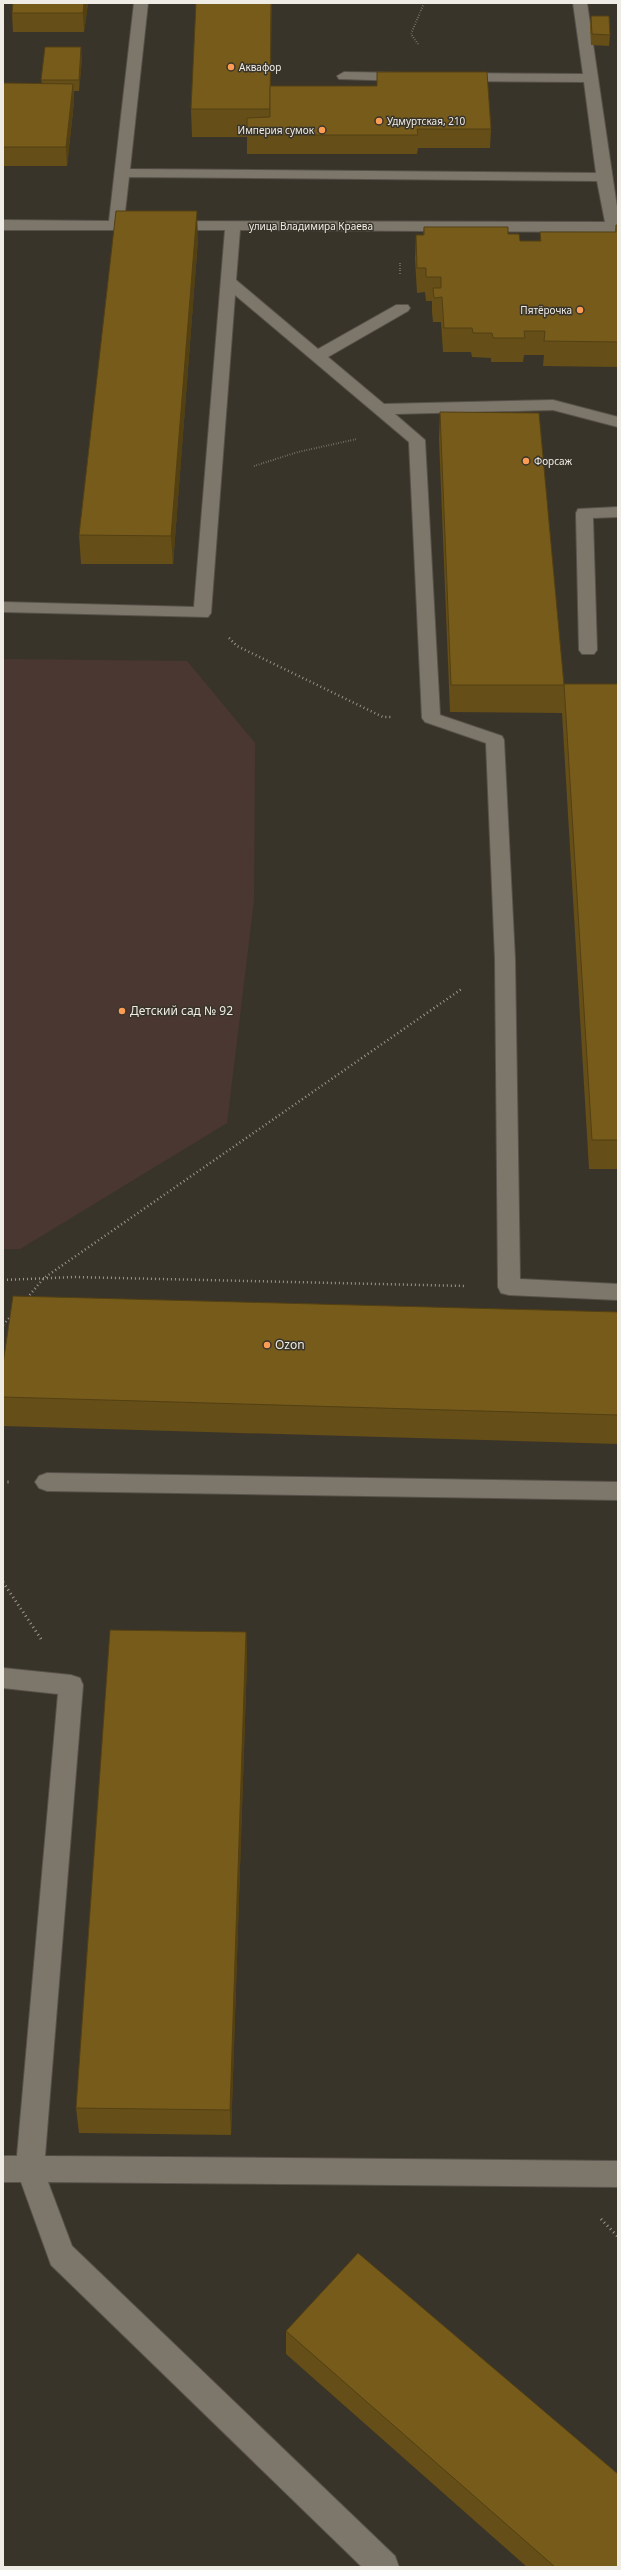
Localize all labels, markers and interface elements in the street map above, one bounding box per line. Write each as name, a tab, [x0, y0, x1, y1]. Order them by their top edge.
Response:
place label: Аквафор	[239, 60, 281, 74]
marker: Аквафор	[226, 62, 236, 72]
place label: Удмуртская, 210	[387, 114, 466, 128]
marker: Удмуртская, 210	[374, 116, 384, 126]
place label: Империя сумок	[238, 123, 315, 137]
marker: Империя сумок	[317, 125, 327, 135]
street label: улица Владимира Краева	[249, 219, 373, 233]
place label: Пятёрочка	[520, 303, 572, 317]
marker: Пятёрочка	[575, 305, 585, 315]
place label: Форсаж	[534, 454, 572, 468]
marker: Форсаж	[521, 456, 531, 466]
place label: Детский сад № 92	[130, 1002, 233, 1019]
marker: Детский сад № 92	[117, 1006, 127, 1016]
place label: Ozon	[275, 1336, 305, 1353]
marker: Ozon	[262, 1340, 272, 1350]

